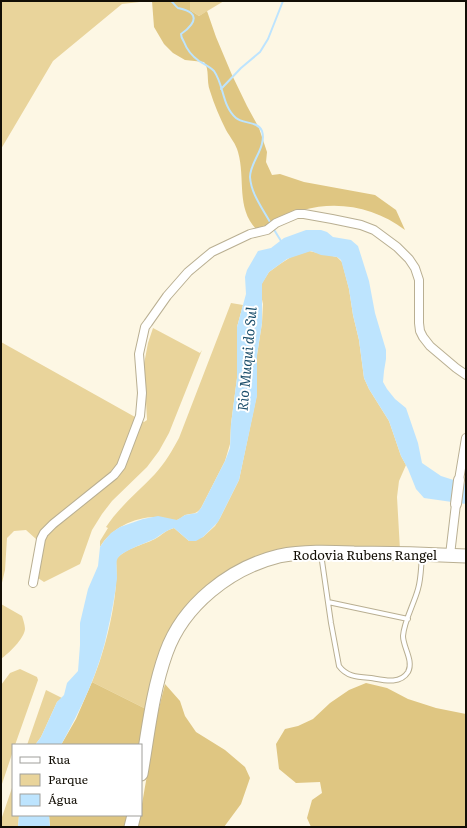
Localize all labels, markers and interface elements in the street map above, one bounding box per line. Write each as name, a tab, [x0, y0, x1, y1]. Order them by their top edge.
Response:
water label: Rio Muqui do Sul	[231, 306, 261, 412]
street label: Rodovia Rubens Rangel	[293, 545, 438, 564]
legend	[12, 744, 142, 816]
text: Rua	[48, 750, 71, 768]
text: Parque	[48, 770, 88, 788]
text: Água	[48, 790, 78, 808]

